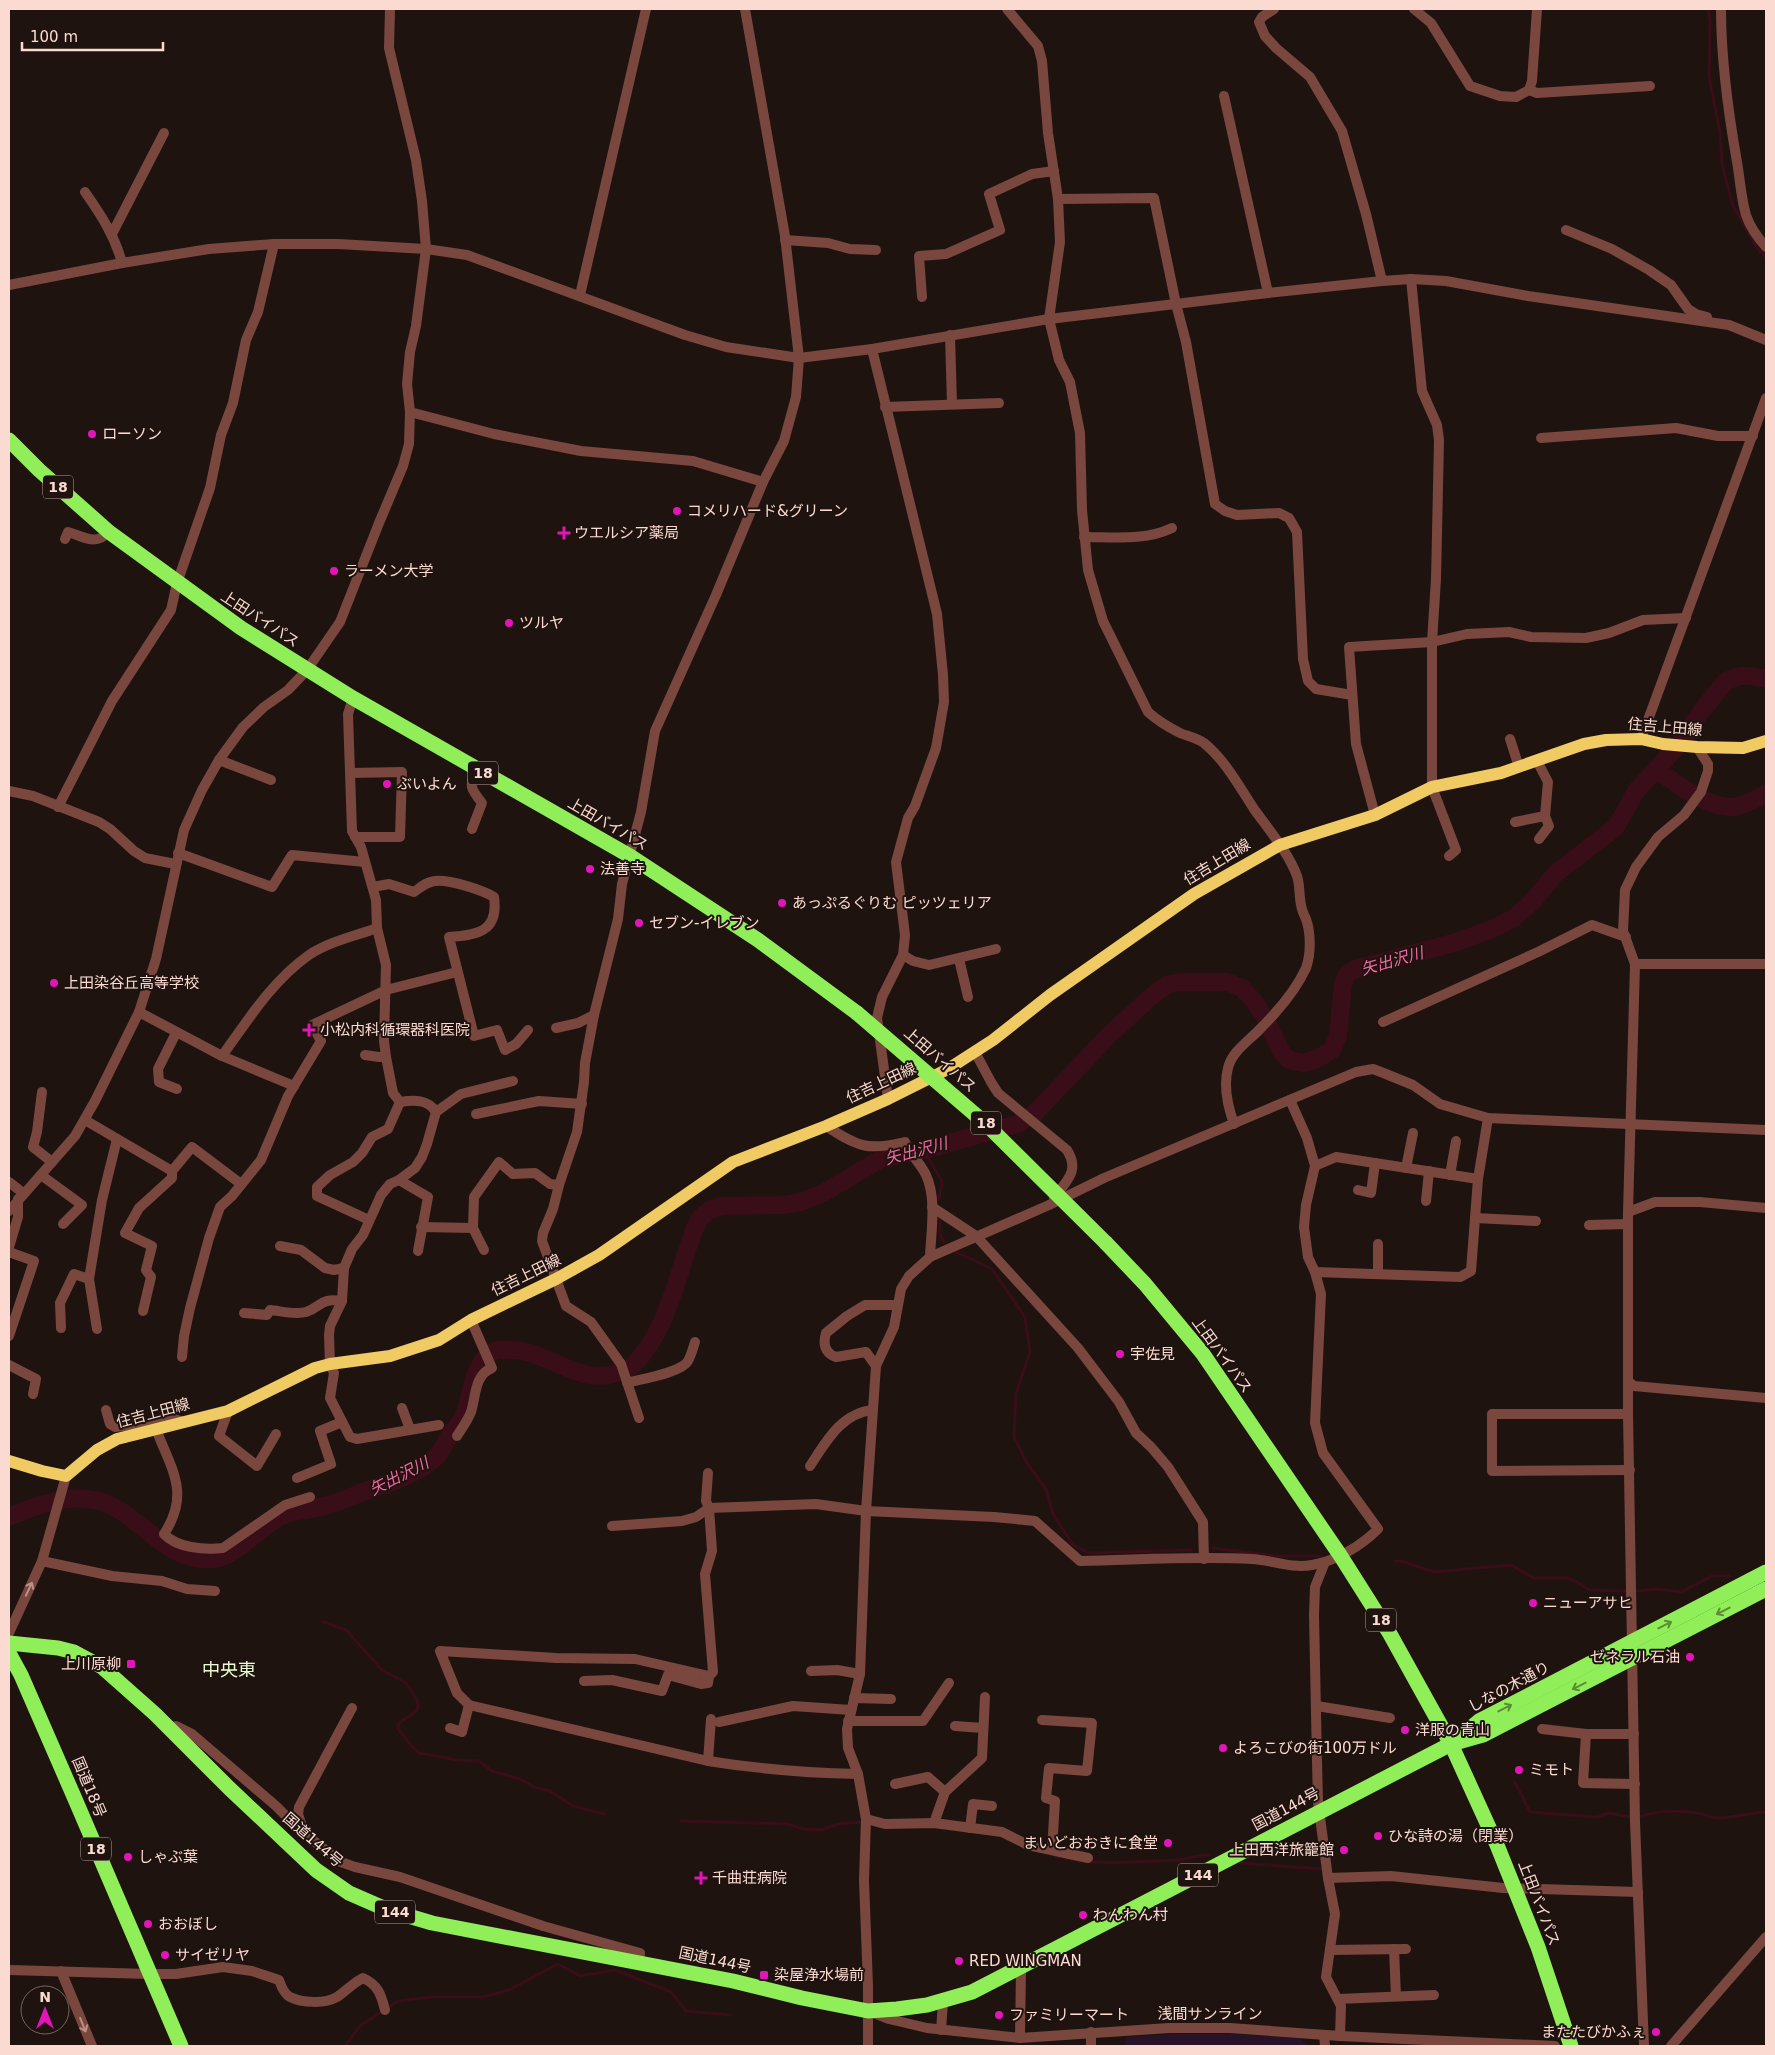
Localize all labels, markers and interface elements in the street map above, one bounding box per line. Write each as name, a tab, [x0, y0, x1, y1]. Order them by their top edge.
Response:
scale bar	[22, 20, 164, 52]
text: 100 m	[30, 28, 78, 46]
place label: ローソン	[102, 425, 162, 443]
marker: ローソン	[86, 428, 98, 440]
road number: 18	[43, 476, 73, 498]
place label: コメリハード&グリーン	[687, 502, 848, 520]
marker: コメリハード&グリーン	[671, 505, 683, 517]
place label: ウエルシア薬局	[574, 524, 679, 542]
marker: ウエルシア薬局	[558, 527, 570, 539]
place label: ラーメン大学	[344, 562, 433, 580]
marker: ラーメン大学	[328, 565, 340, 577]
street label: 上田バイパス	[217, 587, 303, 651]
place label: ツルヤ	[519, 614, 564, 632]
marker: ツルヤ	[503, 617, 515, 629]
street label: 住吉上田線	[1627, 715, 1703, 739]
road number: 18	[468, 761, 498, 784]
place label: ぶいよん	[397, 775, 457, 793]
marker: ぶいよん	[381, 778, 393, 790]
street label: 上田バイパス	[565, 794, 651, 854]
street label: 住吉上田線	[1180, 835, 1254, 889]
place label: 法善寺	[600, 860, 645, 878]
marker: 法善寺	[584, 863, 596, 875]
place label: あっぷるぐりむ ピッツェリア	[792, 894, 992, 912]
marker: あっぷるぐりむ ピッツェリア	[776, 897, 788, 909]
place label: セブン-イレブン	[649, 914, 759, 932]
marker: セブン-イレブン	[633, 917, 645, 929]
water label: 矢出沢川	[1359, 942, 1427, 979]
place label: 上田染谷丘高等学校	[64, 974, 199, 992]
marker: 上田染谷丘高等学校	[48, 977, 60, 989]
place label: 小松内科循環器科医院	[320, 1021, 470, 1039]
marker: 小松内科循環器科医院	[302, 1023, 316, 1037]
street label: 上田バイパス	[900, 1024, 980, 1096]
street label: 住吉上田線	[843, 1059, 919, 1107]
road number: 18	[971, 1112, 1001, 1134]
water label: 矢出沢川	[883, 1133, 951, 1168]
street label: 住吉上田線	[488, 1250, 564, 1300]
street label: 上田バイパス	[1188, 1313, 1256, 1397]
place label: 宇佐見	[1130, 1345, 1175, 1363]
marker: 宇佐見	[1114, 1348, 1126, 1360]
street label: 住吉上田線	[114, 1395, 192, 1431]
water label: 矢出沢川	[366, 1452, 434, 1499]
one-way arrow	[25, 1582, 35, 1597]
place label: ニューアサヒ	[1543, 1594, 1632, 1612]
marker: ニューアサヒ	[1527, 1597, 1539, 1609]
one-way arrow	[1716, 1607, 1731, 1616]
road number: 18	[1366, 1608, 1396, 1632]
one-way arrow	[1658, 1620, 1673, 1630]
place label: ゼネラル石油	[1590, 1648, 1680, 1666]
marker: ゼネラル石油	[1684, 1651, 1696, 1663]
place label: 上川原柳	[61, 1655, 121, 1673]
marker: 上川原柳	[125, 1658, 137, 1670]
street label: しなの木通り	[1465, 1658, 1553, 1716]
district label: 中央東	[202, 1659, 256, 1680]
one-way arrow	[1571, 1681, 1586, 1691]
one-way arrow	[1498, 1703, 1513, 1713]
place label: 洋服の青山	[1415, 1721, 1490, 1739]
marker: 洋服の青山	[1399, 1724, 1411, 1736]
place label: よろこびの街100万ドル	[1233, 1739, 1397, 1757]
marker: よろこびの街100万ドル	[1217, 1742, 1229, 1754]
street label: 国道18号	[68, 1754, 110, 1820]
place label: ミモト	[1529, 1761, 1574, 1779]
marker: ミモト	[1513, 1764, 1525, 1776]
street label: 国道144号	[1249, 1784, 1323, 1834]
street label: 国道144号	[279, 1809, 347, 1871]
place label: ひな詩の湯（閉業）	[1388, 1827, 1523, 1845]
marker: ひな詩の湯（閉業）	[1372, 1830, 1384, 1842]
place label: まいどおおきに食堂	[1023, 1834, 1158, 1852]
marker: まいどおおきに食堂	[1162, 1837, 1174, 1849]
road number: 18	[81, 1838, 111, 1860]
place label: 上田西洋旅籠館	[1229, 1841, 1334, 1859]
marker: 上田西洋旅籠館	[1338, 1844, 1350, 1856]
place label: しゃぶ葉	[138, 1848, 198, 1866]
marker: しゃぶ葉	[122, 1851, 134, 1863]
street label: 上田バイパス	[1515, 1858, 1563, 1948]
road number: 144	[1178, 1864, 1218, 1886]
place label: 千曲荘病院	[712, 1869, 787, 1887]
marker: 千曲荘病院	[694, 1871, 708, 1885]
road number: 144	[375, 1900, 415, 1924]
place label: わんわん村	[1093, 1906, 1168, 1924]
marker: わんわん村	[1077, 1909, 1089, 1921]
place label: おおぼし	[158, 1915, 218, 1933]
marker: おおぼし	[142, 1918, 154, 1930]
street label: 国道144号	[677, 1944, 753, 1976]
place label: サイゼリヤ	[175, 1946, 250, 1964]
marker: サイゼリヤ	[159, 1949, 171, 1961]
place label: RED WINGMAN	[969, 1952, 1082, 1970]
marker: RED WINGMAN	[953, 1955, 965, 1967]
place label: 染屋浄水場前	[774, 1966, 864, 1984]
marker: 染屋浄水場前	[758, 1969, 770, 1981]
north arrow	[20, 1985, 70, 2035]
text: N	[39, 1989, 51, 2005]
street label: 浅間サンライン	[1157, 2005, 1263, 2023]
place label: ファミリーマート	[1009, 2006, 1129, 2024]
marker: ファミリーマート	[993, 2009, 1005, 2021]
one-way arrow	[79, 2017, 88, 2032]
place label: またたびかふぇ	[1541, 2023, 1646, 2041]
marker: またたびかふぇ	[1650, 2026, 1662, 2038]

